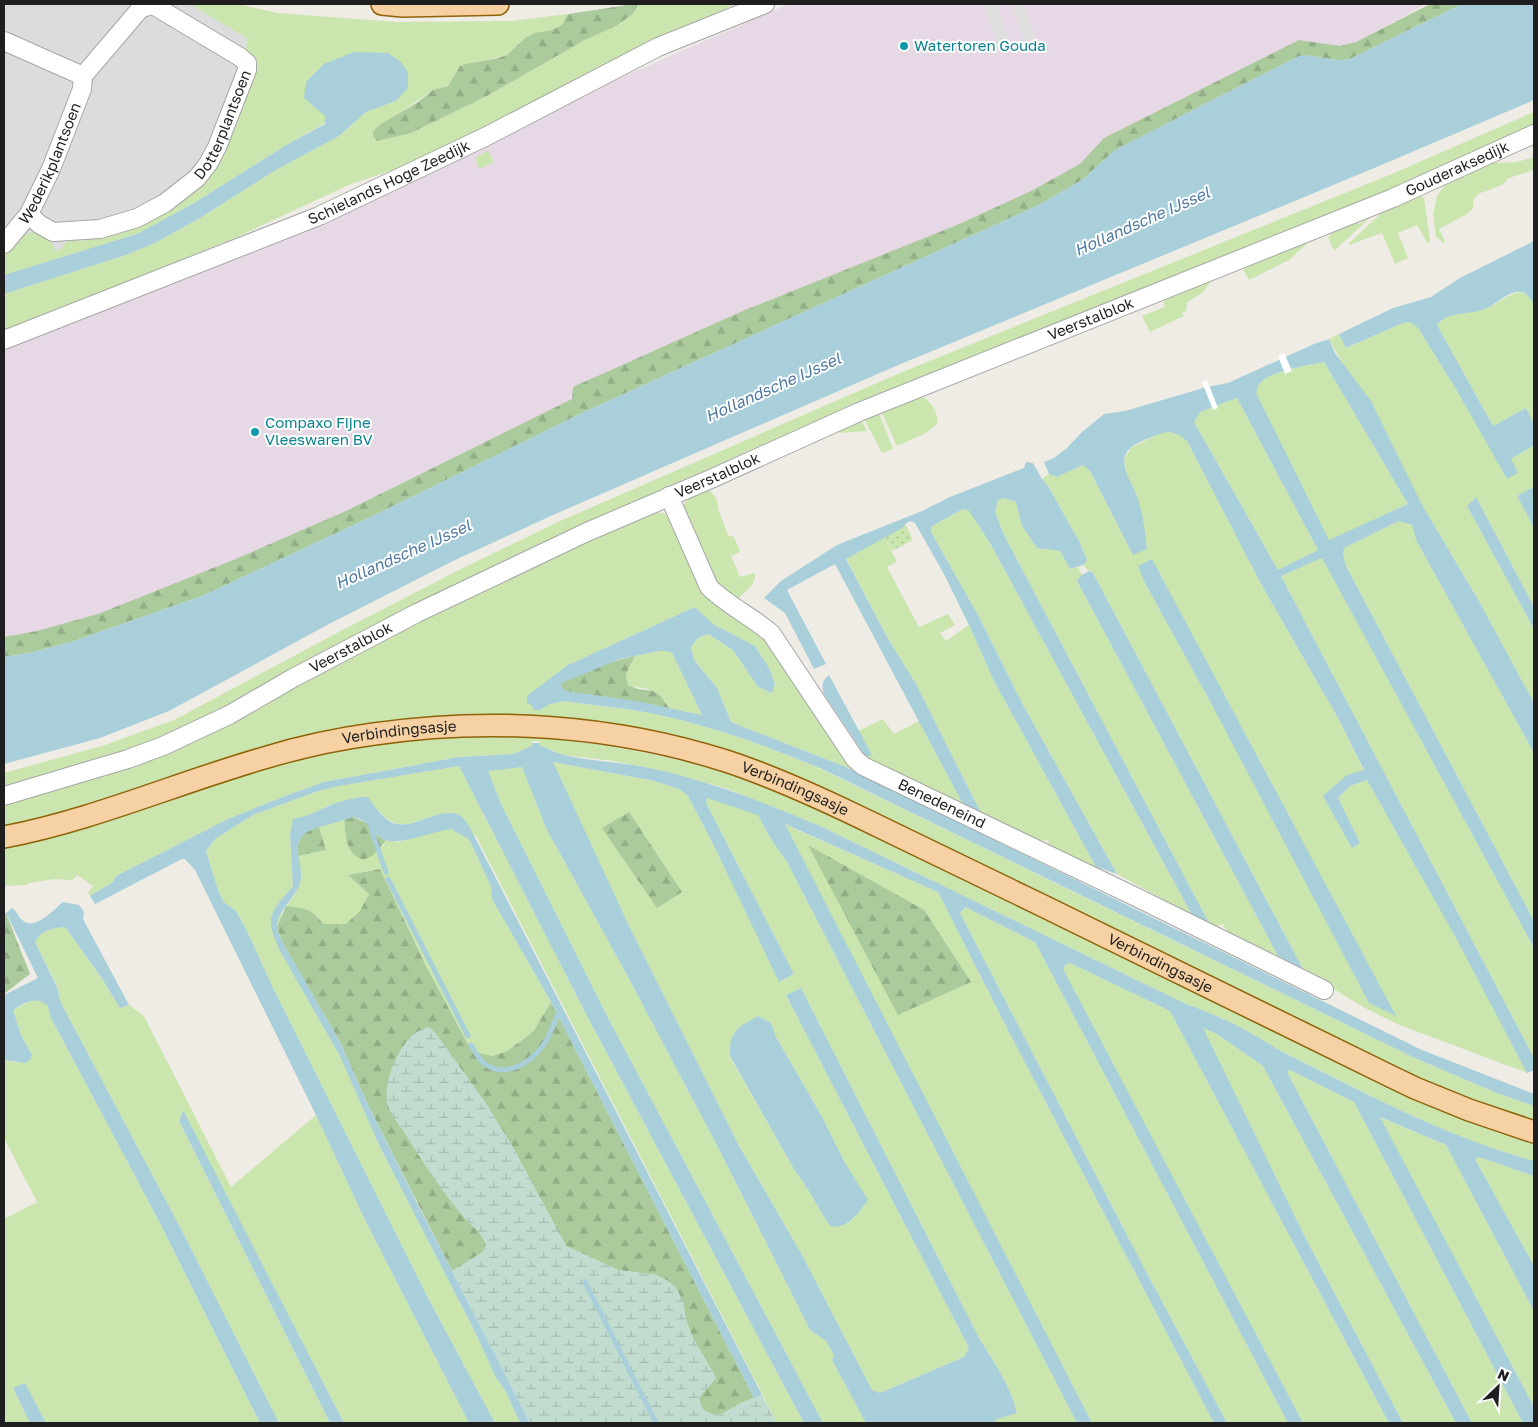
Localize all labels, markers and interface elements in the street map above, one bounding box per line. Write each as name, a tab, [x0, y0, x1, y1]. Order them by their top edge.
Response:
place label: Watertoren Gouda	[914, 36, 1046, 54]
marker: Watertoren Gouda	[898, 40, 910, 52]
street label: Dotterplantsoen	[189, 67, 254, 183]
street label: Wederikplantsoen	[14, 100, 84, 227]
street label: Schielands Hoge Zeedijk	[305, 135, 473, 228]
street label: Gouderaksedijk	[1402, 136, 1512, 199]
water label: Hollandsche IJssel	[1071, 182, 1214, 260]
street label: Veerstalblok	[1045, 293, 1137, 343]
water label: Hollandsche IJssel	[702, 348, 845, 426]
place label: Compaxo Fijne Vleeswaren BV	[265, 413, 373, 448]
marker: Compaxo Fijne Vleeswaren BV	[249, 426, 261, 438]
street label: Veerstalblok	[672, 448, 763, 501]
water label: Hollandsche IJssel	[332, 515, 475, 593]
street label: Veerstalblok	[306, 617, 395, 676]
street label: Verbindingsasje	[341, 716, 457, 747]
street label: Verbindingsasje	[739, 757, 852, 819]
street label: Benedeneind	[895, 774, 989, 832]
street label: Verbindingsasje	[1105, 929, 1217, 996]
north arrow	[1473, 1362, 1523, 1412]
text: N	[1495, 1365, 1512, 1385]

